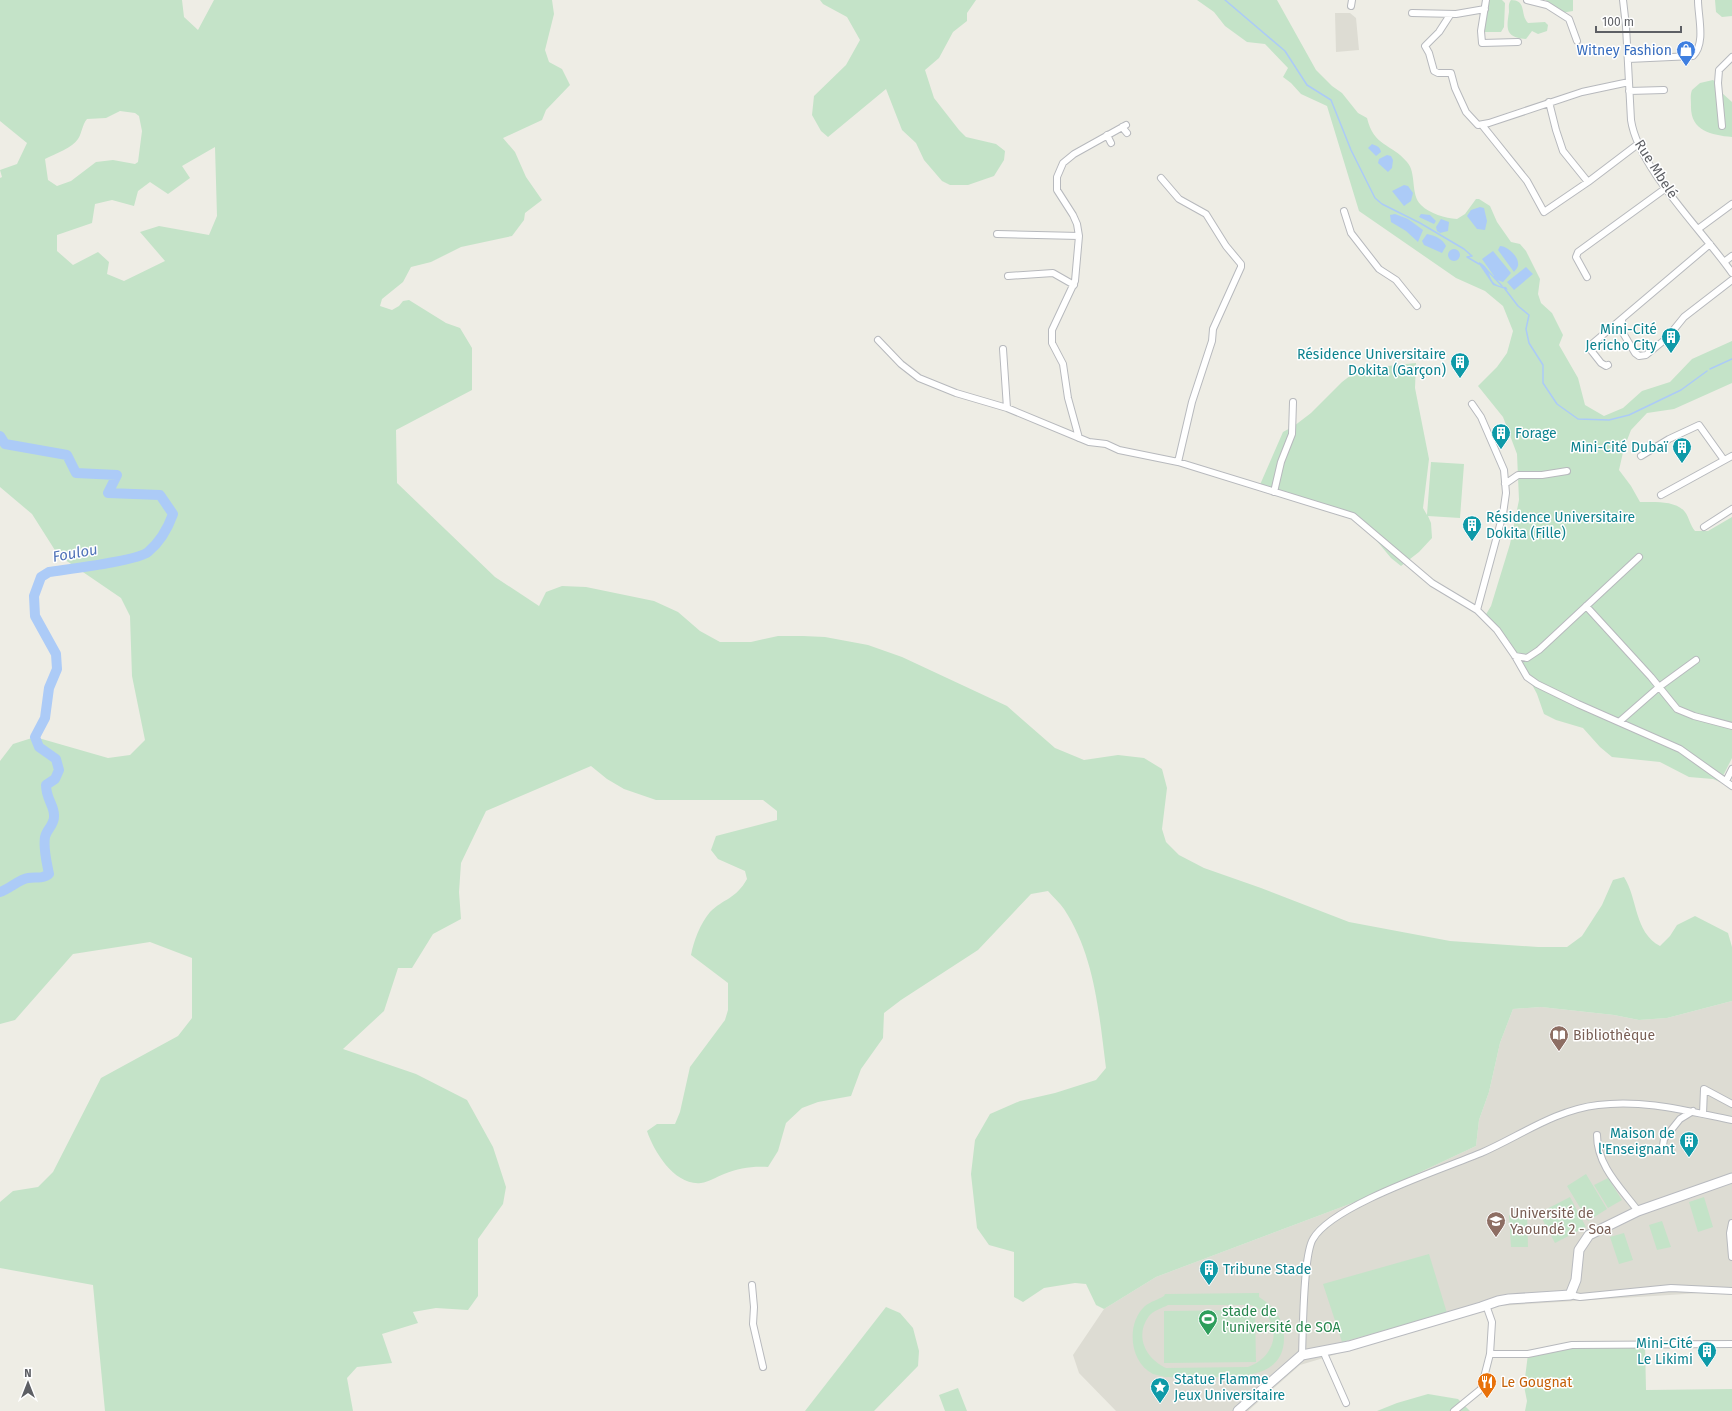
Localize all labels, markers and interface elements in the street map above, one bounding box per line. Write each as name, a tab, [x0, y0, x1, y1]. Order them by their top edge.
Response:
scale bar	[1596, 8, 1681, 34]
text: 100 m	[1602, 15, 1634, 29]
shop icon: Witney Fashion	[1675, 39, 1697, 67]
place label: Witney Fashion	[1576, 42, 1672, 59]
street label: Rue Mbelé	[1631, 136, 1681, 202]
place label: Mini-Cité Jericho City	[1585, 321, 1657, 354]
building icon: Mini-Cité Jericho City	[1660, 326, 1682, 354]
place label: Résidence Universitaire Dokita (Garçon)	[1297, 346, 1446, 379]
building icon: Résidence Universitaire Dokita (Garçon)	[1449, 351, 1471, 379]
building icon: Forage	[1490, 422, 1512, 450]
place label: Forage	[1515, 425, 1557, 442]
building icon: Mini-Cité Dubaï	[1671, 436, 1693, 464]
place label: Mini-Cité Dubaï	[1570, 439, 1669, 456]
place label: Résidence Universitaire Dokita (Fille)	[1486, 509, 1635, 542]
building icon: Résidence Universitaire Dokita (Fille)	[1461, 514, 1483, 542]
water label: Foulou	[51, 540, 99, 566]
library icon: Bibliothèque	[1548, 1024, 1570, 1052]
place label: Bibliothèque	[1573, 1027, 1655, 1044]
place label: Maison de l'Enseignant	[1598, 1125, 1676, 1158]
building icon: Maison de l'Enseignant	[1678, 1130, 1700, 1158]
place label: Université de Yaoundé 2 - Soa	[1510, 1205, 1612, 1238]
school or university icon: Université de Yaoundé 2 - Soa	[1485, 1210, 1507, 1238]
building icon: Tribune Stade	[1198, 1258, 1220, 1286]
place label: Tribune Stade	[1223, 1261, 1311, 1278]
place label: stade de l'université de SOA	[1222, 1303, 1341, 1336]
sports icon: stade de l'université de SOA	[1197, 1308, 1219, 1336]
place label: Mini-Cité Le Likimi	[1636, 1335, 1693, 1368]
building icon: Mini-Cité Le Likimi	[1696, 1340, 1718, 1368]
north arrow	[8, 1363, 48, 1403]
text: N	[24, 1367, 32, 1380]
place label: Statue Flamme Jeux Universitaire	[1174, 1371, 1285, 1404]
restaurant icon: Le Gougnat	[1476, 1371, 1498, 1399]
place label: Le Gougnat	[1501, 1374, 1573, 1391]
place icon: Statue Flamme Jeux Universitaire	[1149, 1376, 1171, 1404]

